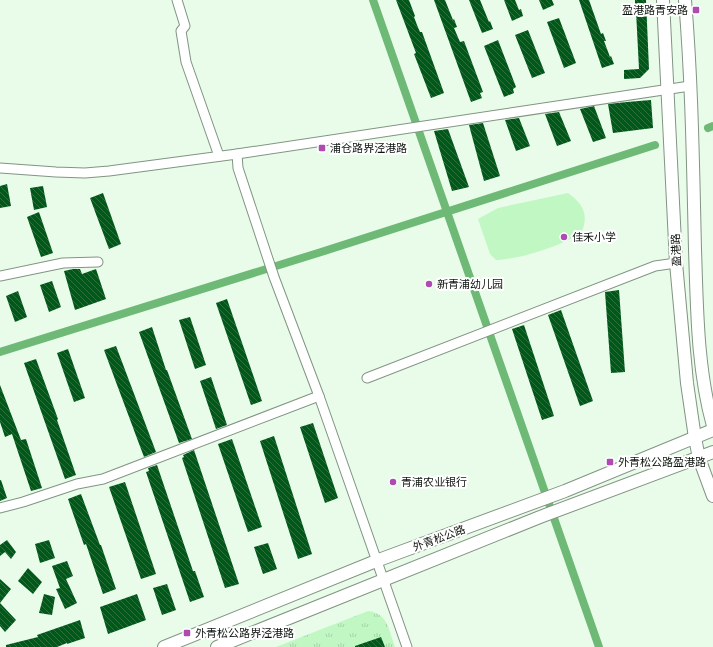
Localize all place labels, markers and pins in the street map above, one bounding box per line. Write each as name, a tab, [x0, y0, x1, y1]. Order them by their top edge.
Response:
place label: 盈港路青安路	[622, 4, 688, 17]
marker: 盈港路青安路	[691, 5, 701, 15]
place label: 浦仓路界泾港路	[330, 142, 407, 155]
marker: 浦仓路界泾港路	[317, 143, 327, 153]
place label: 佳禾小学	[572, 231, 616, 244]
marker: 佳禾小学	[559, 232, 569, 242]
place label: 新青浦幼儿园	[437, 278, 503, 291]
marker: 新青浦幼儿园	[424, 279, 434, 289]
place label: 外青松公路盈港路	[618, 456, 706, 469]
marker: 外青松公路盈港路	[605, 457, 615, 467]
place label: 青浦农业银行	[401, 476, 467, 489]
marker: 青浦农业银行	[388, 477, 398, 487]
place label: 外青松公路界泾港路	[195, 627, 294, 640]
marker: 外青松公路界泾港路	[182, 628, 192, 638]

